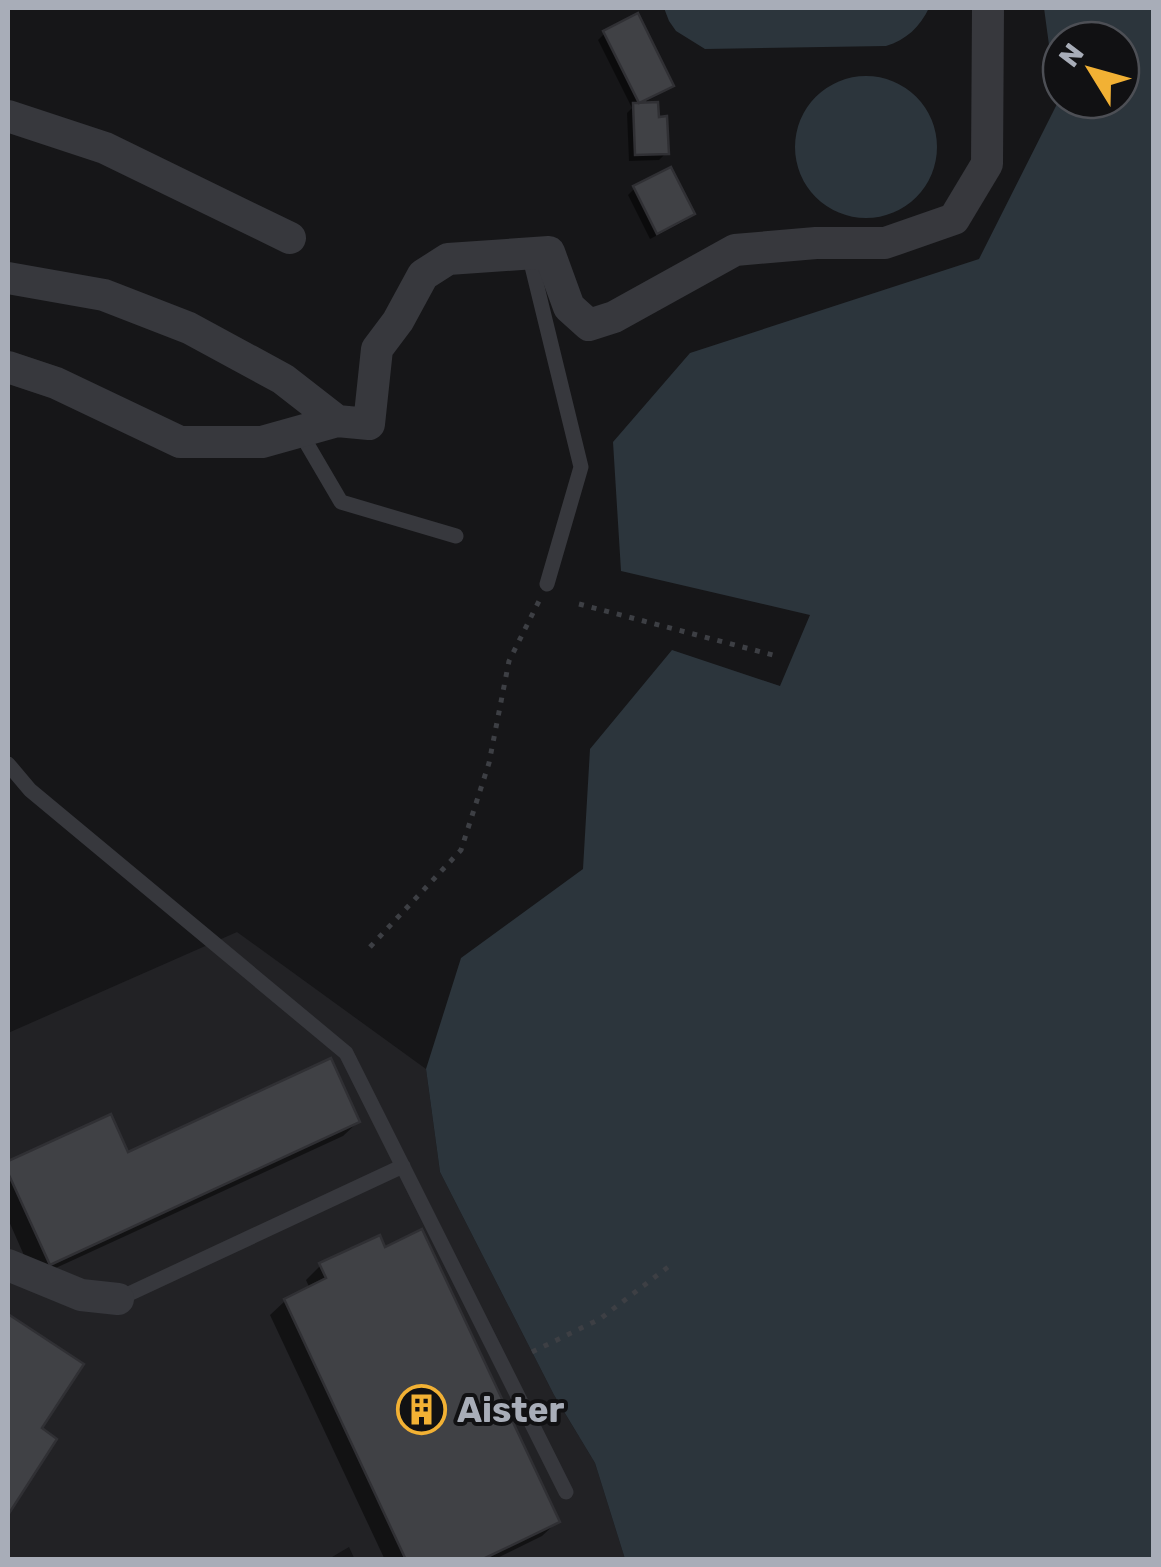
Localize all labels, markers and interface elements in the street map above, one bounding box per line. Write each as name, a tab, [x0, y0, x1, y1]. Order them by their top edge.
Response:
north arrow	[1041, 20, 1141, 120]
text: N	[1052, 37, 1091, 73]
building icon: Aister	[396, 1384, 448, 1436]
place label: Aister	[457, 1389, 564, 1431]

